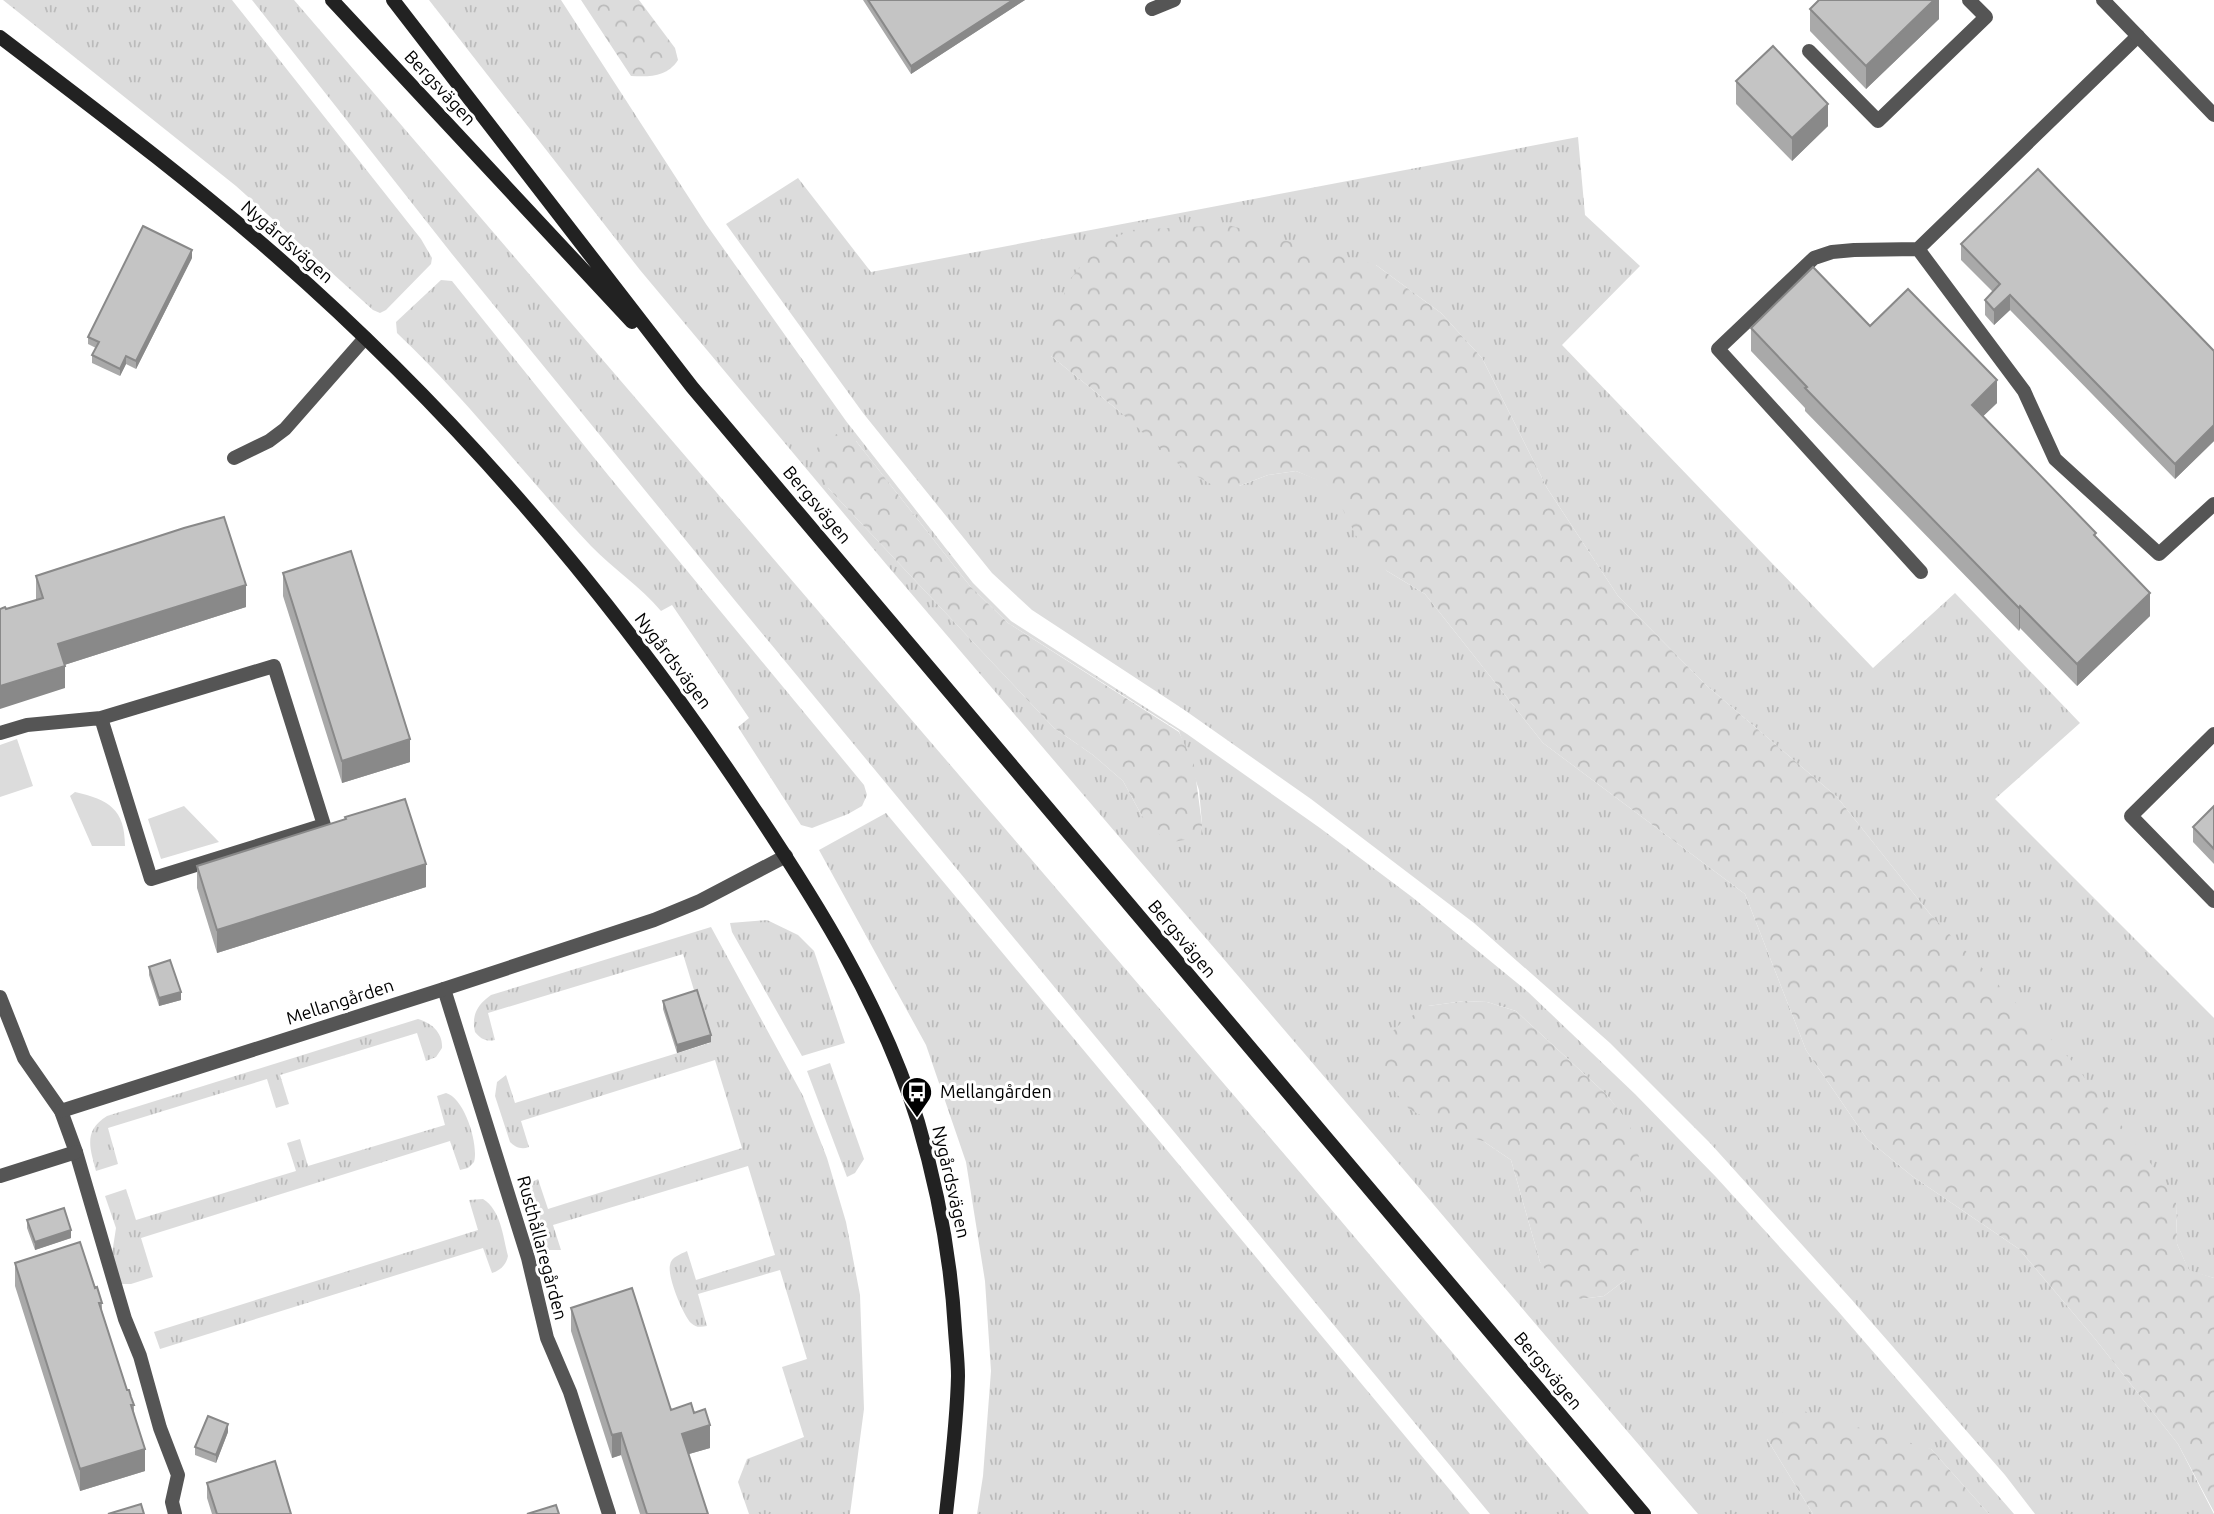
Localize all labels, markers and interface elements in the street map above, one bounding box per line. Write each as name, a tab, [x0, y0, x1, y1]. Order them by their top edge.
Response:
street label: Bergsvägen	[401, 46, 480, 129]
street label: Nygårdsvägen	[238, 196, 338, 286]
street label: Bergsvägen	[780, 462, 856, 547]
street label: Nygårdsvägen	[631, 609, 716, 712]
street label: Bergsvägen	[1145, 896, 1221, 981]
street label: Mellangården	[283, 974, 396, 1028]
bus stop icon: Mellangården	[900, 1075, 934, 1119]
place label: Mellangården	[940, 1081, 1052, 1101]
street label: Nygårdsvägen	[929, 1124, 975, 1240]
street label: Rusthållaregården	[514, 1173, 572, 1322]
street label: Bergsvägen	[1511, 1328, 1587, 1413]

